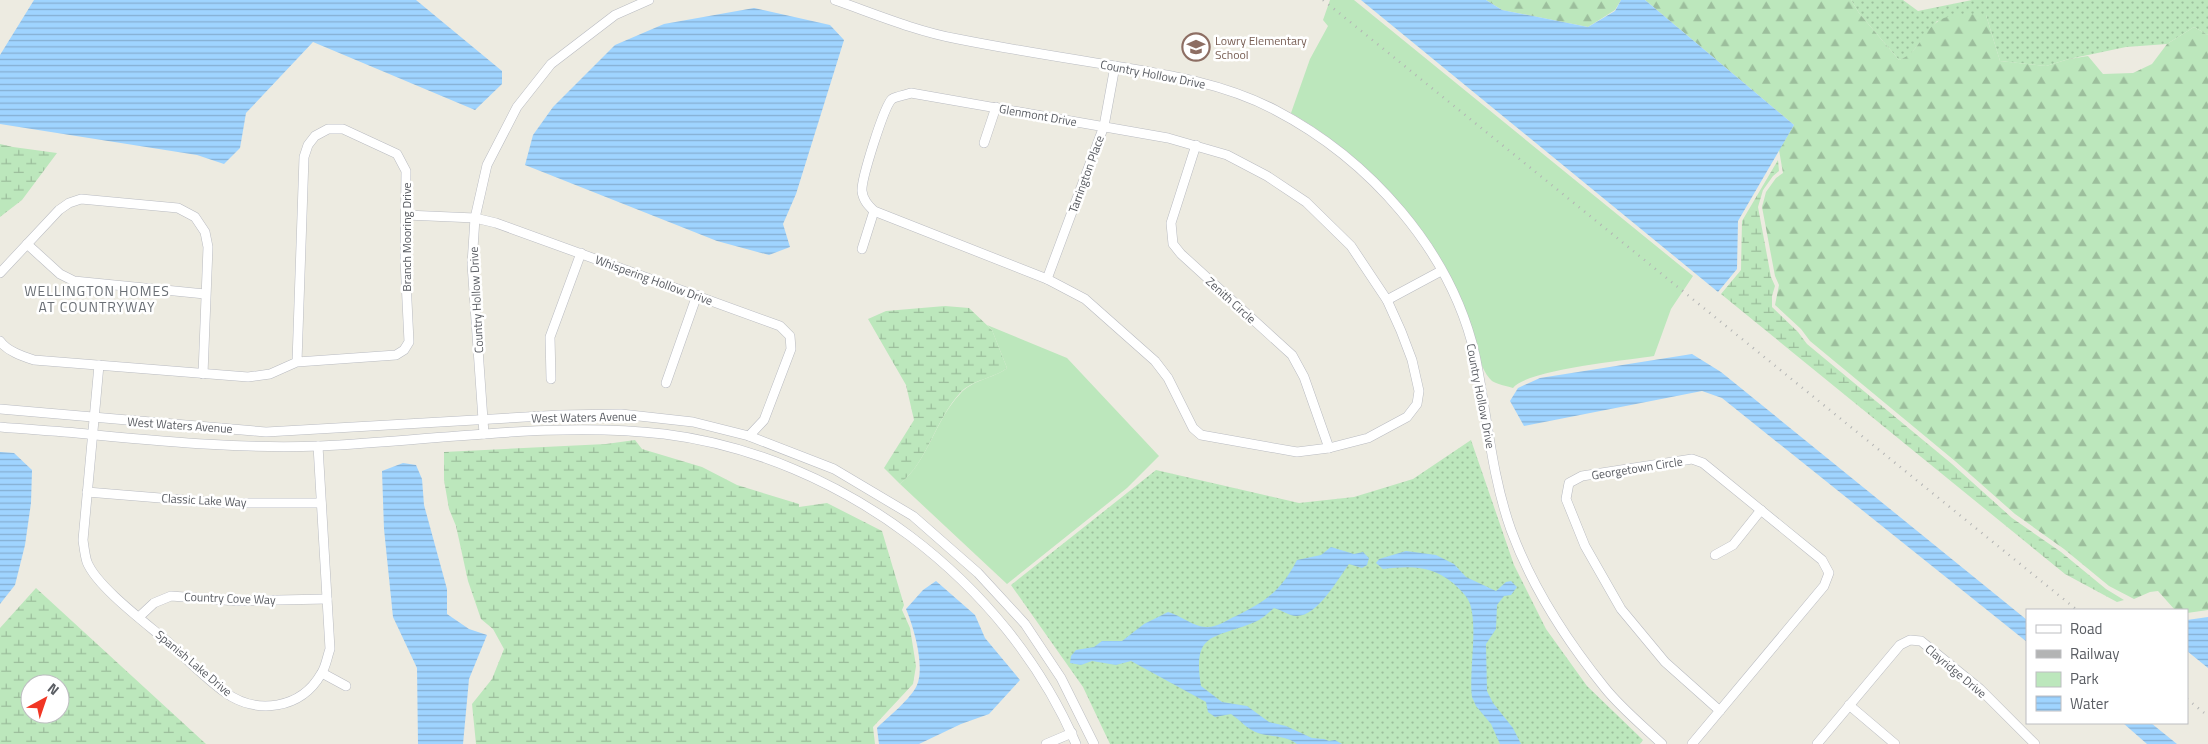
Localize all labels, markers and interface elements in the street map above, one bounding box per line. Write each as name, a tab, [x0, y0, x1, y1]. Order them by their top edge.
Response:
place label: Lowry Elementary School	[1215, 31, 1307, 64]
school or university icon: Lowry Elementary School	[1181, 32, 1211, 62]
street label: Country Hollow Drive	[1099, 55, 1207, 93]
street label: Glenmont Drive	[998, 99, 1078, 131]
street label: Tarrington Place	[1063, 132, 1109, 216]
street label: Branch Mooring Drive	[397, 182, 416, 292]
street label: Country Hollow Drive	[464, 246, 488, 354]
street label: Whispering Hollow Drive	[593, 250, 715, 310]
street label: Zenith Circle	[1202, 272, 1260, 328]
district label: WELLINGTON HOMES AT COUNTRYWAY	[24, 280, 170, 317]
street label: Country Hollow Drive	[1462, 342, 1500, 450]
street label: West Waters Avenue	[531, 407, 637, 427]
street label: West Waters Avenue	[127, 412, 233, 438]
street label: Georgetown Circle	[1590, 451, 1684, 485]
street label: Classic Lake Way	[161, 488, 247, 512]
street label: Country Cove Way	[184, 587, 276, 609]
legend	[2026, 609, 2188, 724]
text: Road	[2070, 617, 2102, 640]
street label: Spanish Lake Drive	[152, 625, 236, 701]
street label: Clayridge Drive	[1921, 640, 1991, 702]
text: Railway	[2070, 642, 2120, 665]
text: Park	[2070, 667, 2099, 690]
north arrow	[20, 674, 70, 724]
text: N	[43, 677, 64, 700]
text: Water	[2070, 692, 2109, 715]

